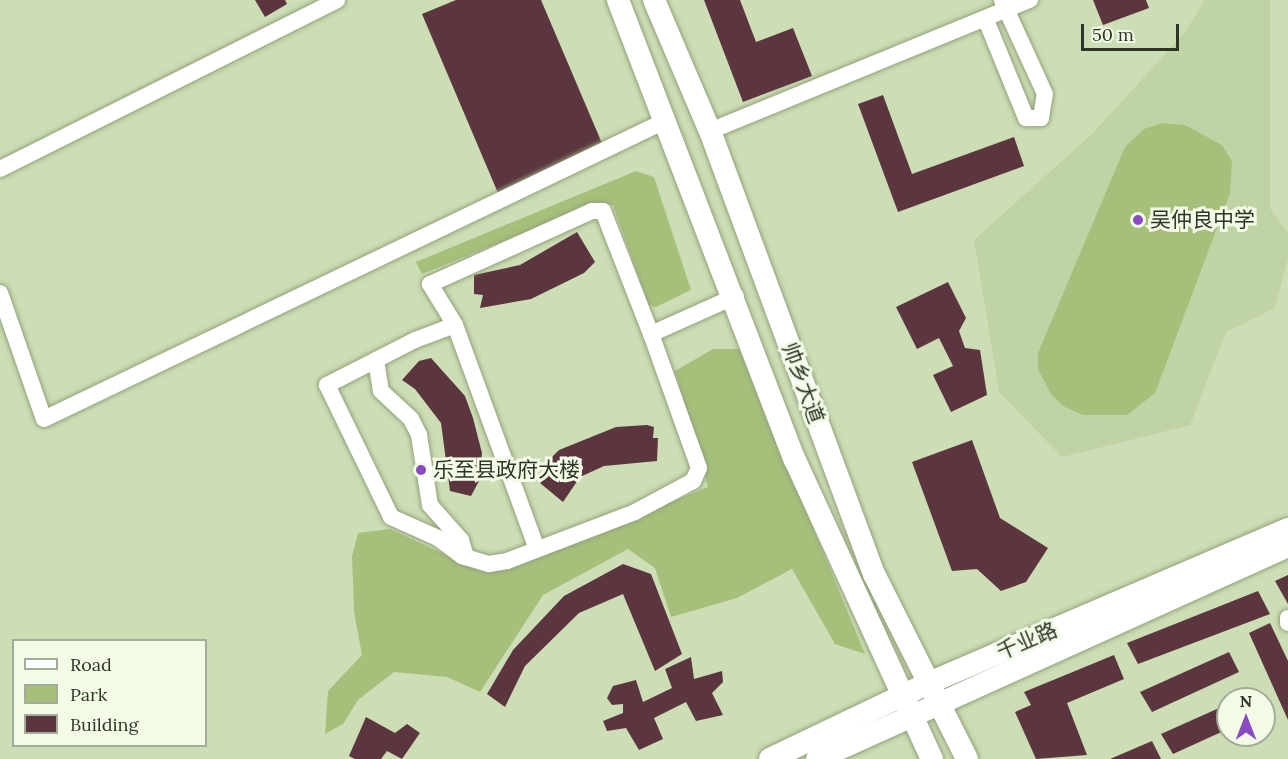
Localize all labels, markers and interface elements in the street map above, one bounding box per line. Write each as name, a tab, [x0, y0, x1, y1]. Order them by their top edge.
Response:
scale bar	[1084, 12, 1182, 50]
text: 50 m	[1092, 23, 1134, 46]
place label: 吴仲良中学	[1150, 207, 1255, 233]
marker: 吴仲良中学	[1131, 213, 1145, 227]
street label: 帅乡大道	[777, 339, 829, 427]
place label: 乐至县政府大楼	[433, 457, 580, 483]
marker: 乐至县政府大楼	[414, 463, 428, 477]
street label: 千业路	[993, 617, 1061, 665]
legend	[12, 639, 207, 747]
text: Road	[70, 653, 112, 676]
text: Park	[70, 683, 107, 706]
north arrow	[1216, 687, 1276, 747]
text: N	[1240, 691, 1252, 711]
text: Building	[70, 713, 138, 736]

